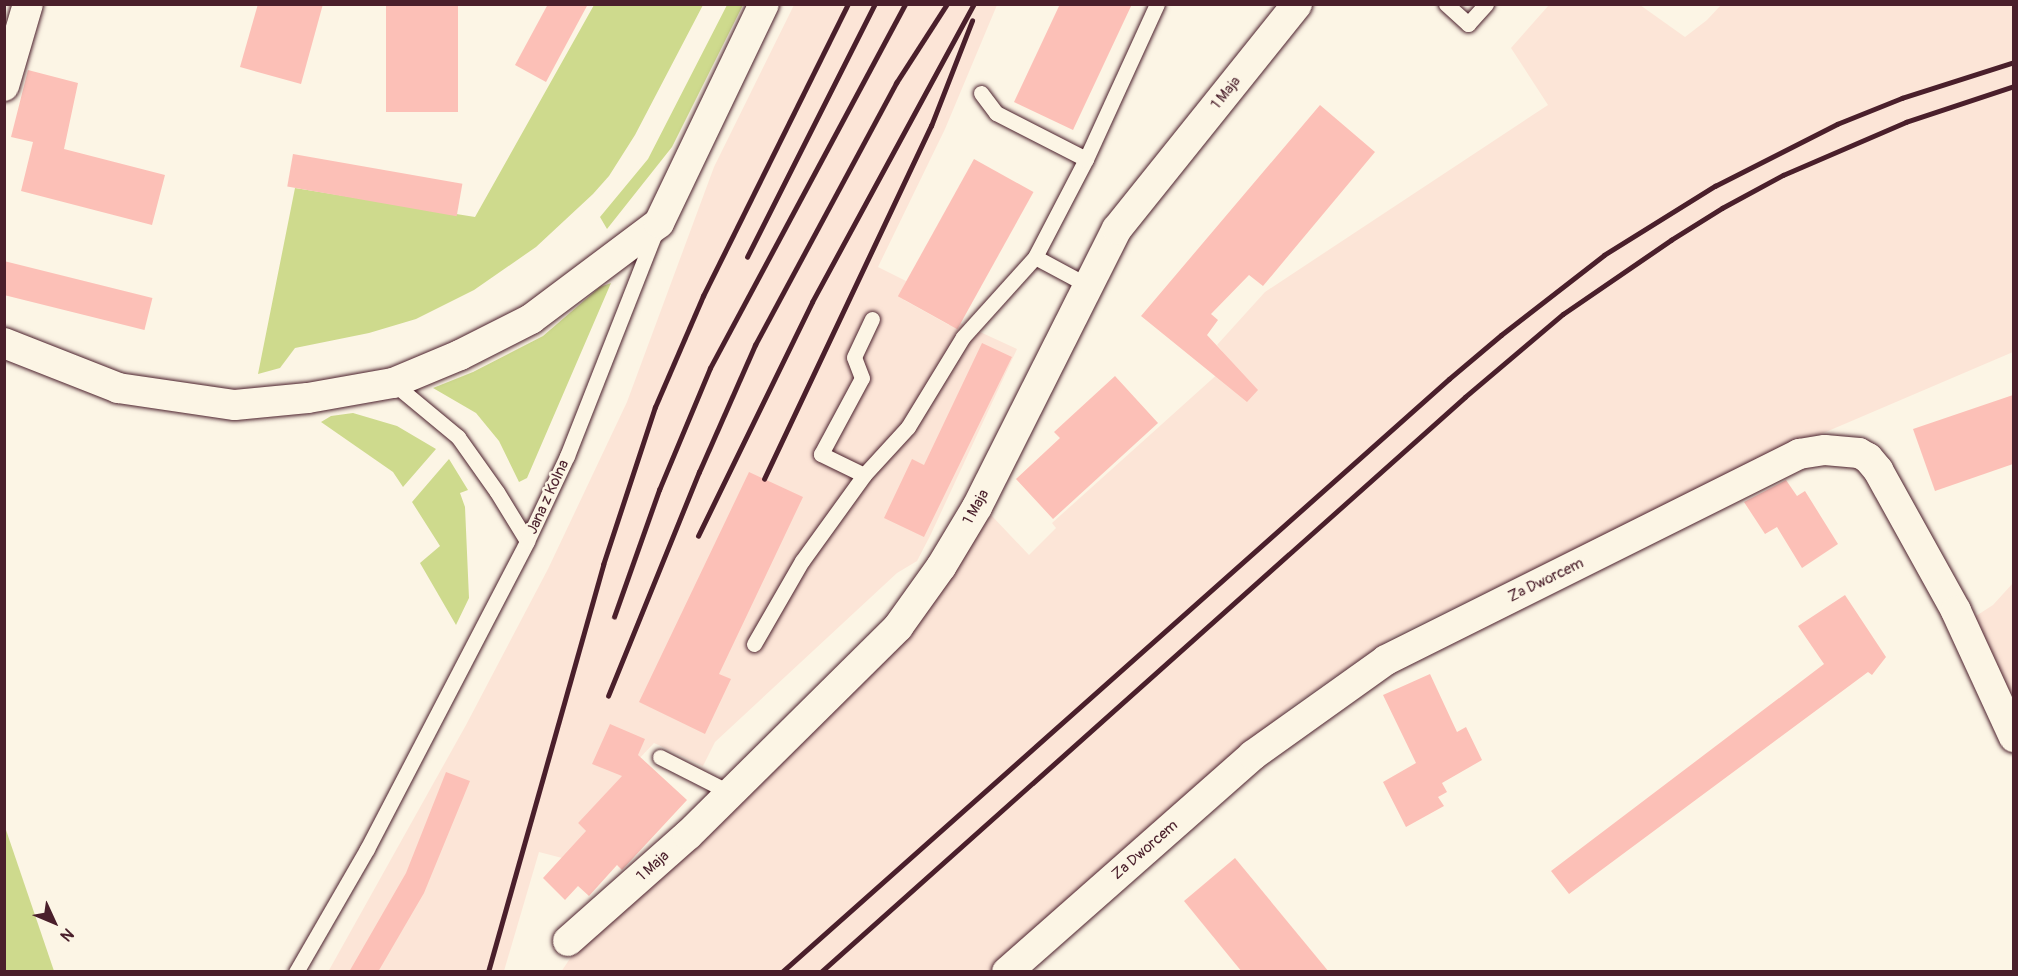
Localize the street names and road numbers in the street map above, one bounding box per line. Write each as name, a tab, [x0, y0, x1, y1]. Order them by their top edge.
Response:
street label: 1 Maja	[1207, 73, 1245, 113]
street label: Jana z Kolna	[523, 457, 573, 537]
street label: 1 Maja	[959, 486, 993, 528]
street label: Za Dworcem	[1505, 554, 1587, 606]
street label: Za Dworcem	[1108, 816, 1182, 884]
street label: 1 Maja	[633, 847, 673, 885]

